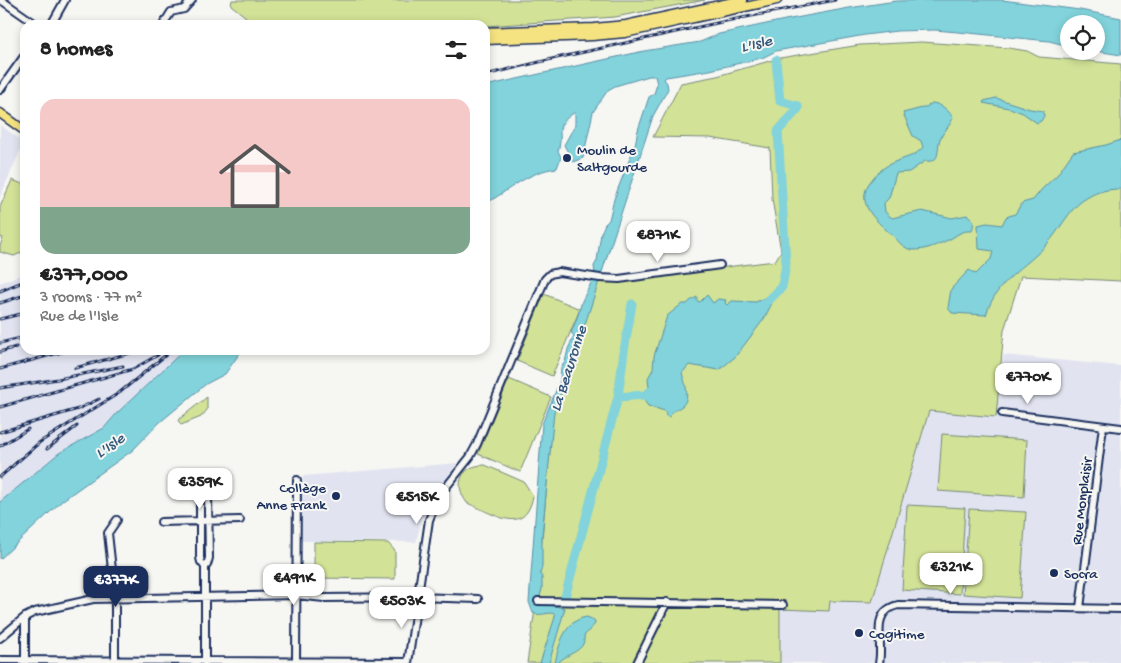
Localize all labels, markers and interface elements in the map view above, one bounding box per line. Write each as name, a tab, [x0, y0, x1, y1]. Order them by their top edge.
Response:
map controls	[1060, 15, 1105, 60]
button: locate	[1060, 15, 1105, 60]
water label: L'Isle	[739, 32, 775, 58]
icon: filters	[442, 36, 470, 64]
text: 8 homes	[40, 38, 112, 63]
icon: home	[210, 131, 300, 221]
place label: Moulin de Saltgourde	[577, 142, 647, 177]
marker: Moulin de Saltgourde	[561, 152, 573, 164]
pin: €871K	[623, 220, 693, 263]
text: €871K	[637, 227, 679, 246]
text: €377,000	[40, 264, 128, 289]
text: 3 rooms · 77 m²	[40, 289, 142, 308]
text: Rue de l'Isle	[40, 308, 118, 327]
water label: La Beauronne	[548, 323, 593, 414]
pin: €770K	[993, 362, 1063, 405]
text: €770K	[1006, 369, 1050, 388]
water label: L'Isle	[93, 430, 130, 464]
street label: Rue Monplaisir	[1069, 455, 1097, 546]
pin: €359K	[165, 468, 235, 510]
text: €359K	[178, 474, 222, 493]
place label: Collège Anne Frank	[256, 480, 327, 515]
pin: €515K	[382, 482, 452, 525]
text: €515K	[396, 489, 438, 508]
marker: Collège Anne Frank	[330, 490, 342, 502]
pin: €321K	[916, 552, 986, 595]
text: €321K	[931, 559, 971, 578]
pin: €491K	[259, 564, 329, 606]
pin: €377K	[81, 566, 151, 608]
place label: Socra	[1064, 566, 1098, 584]
marker: Socra	[1048, 567, 1060, 579]
text: €491K	[274, 570, 314, 589]
text: €377K	[94, 572, 138, 591]
pin: €503K	[367, 586, 437, 629]
text: €503K	[380, 593, 424, 612]
place label: Cogitime	[869, 626, 925, 644]
marker: Cogitime	[853, 627, 865, 639]

